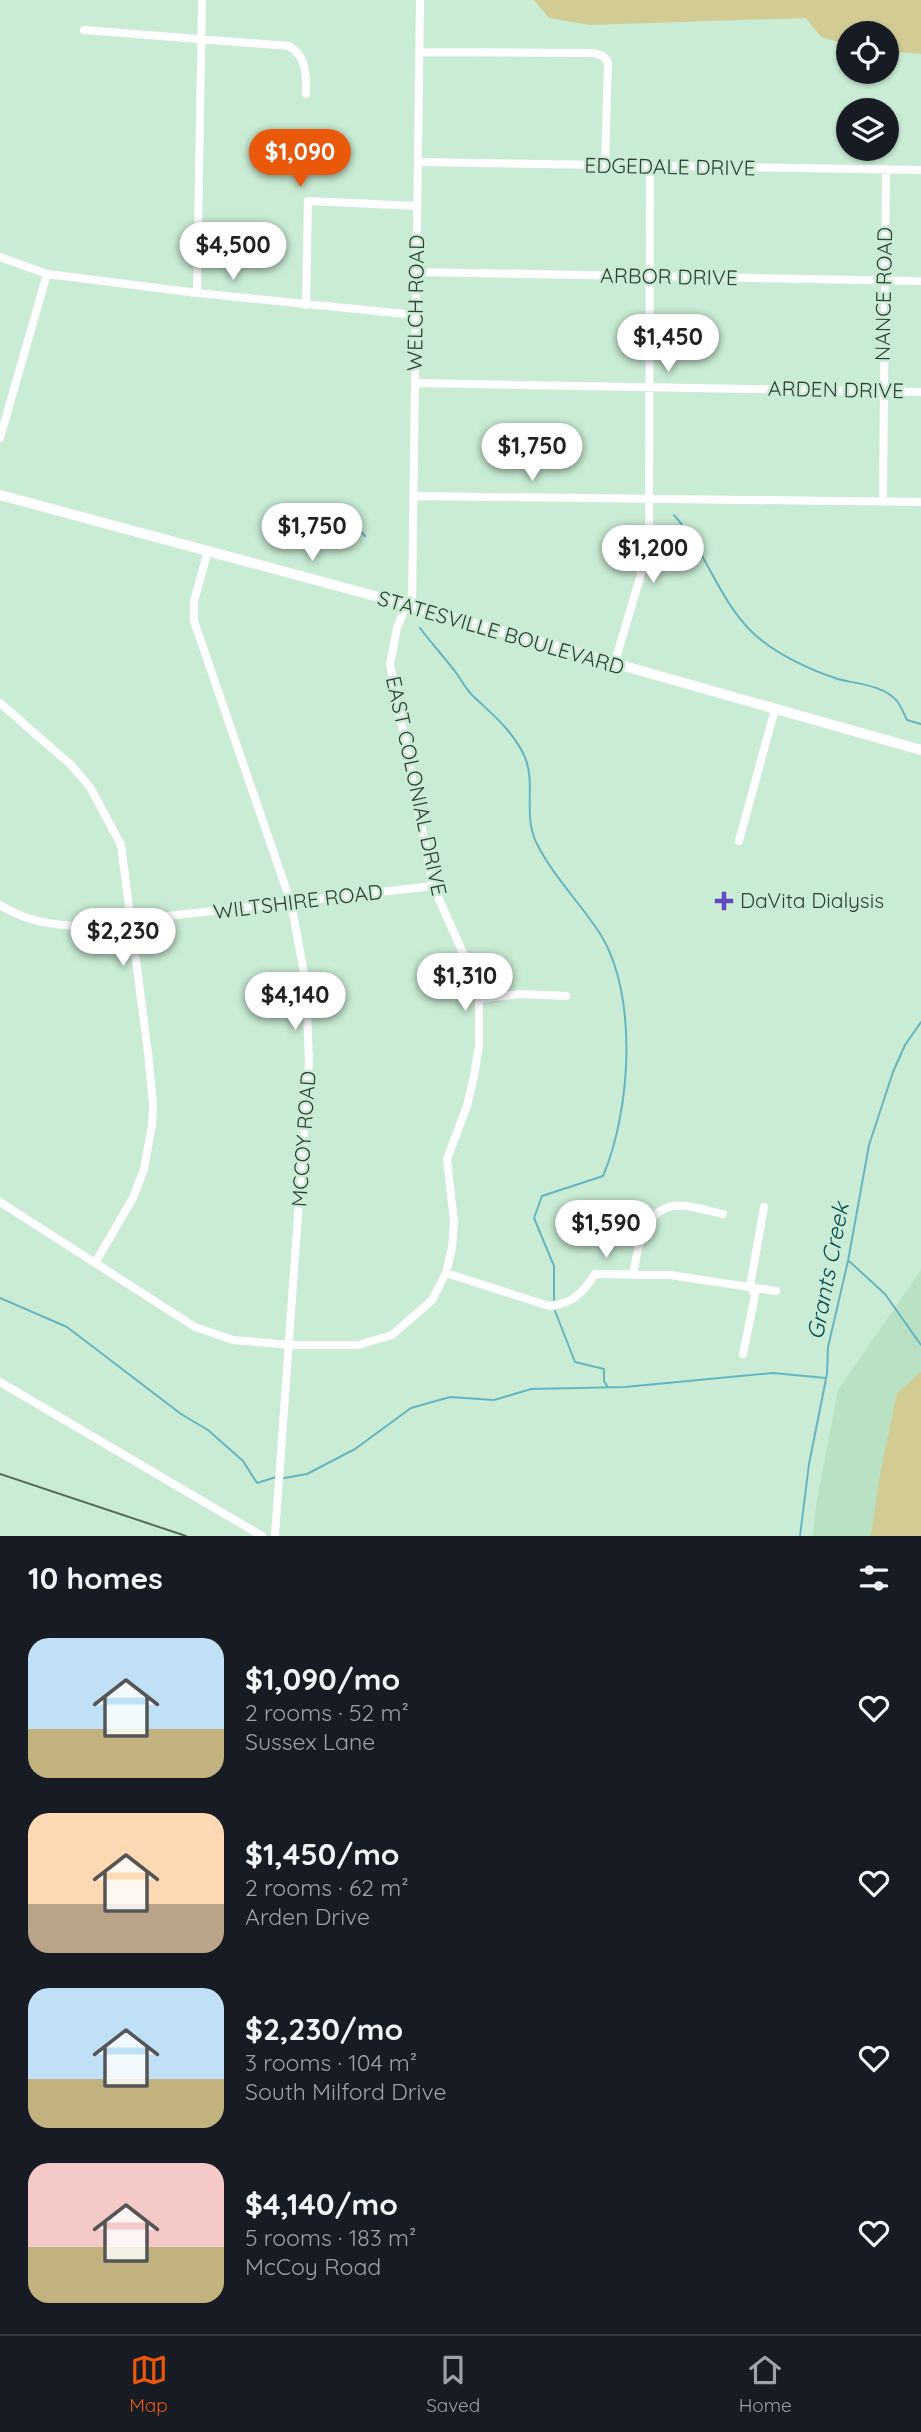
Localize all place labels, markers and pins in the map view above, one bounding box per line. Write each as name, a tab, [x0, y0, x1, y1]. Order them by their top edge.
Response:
pin: $1,090	[243, 130, 357, 189]
pin: $4,500	[176, 222, 290, 282]
pin: $1,450	[611, 314, 725, 374]
pin: $1,750	[475, 424, 589, 483]
pin: $1,750	[255, 504, 369, 563]
pin: $1,200	[596, 526, 710, 585]
place label: DaVita Dialysis	[740, 887, 884, 913]
marker: DaVita Dialysis	[714, 891, 734, 911]
pin: $2,230	[66, 908, 180, 968]
pin: $1,310	[408, 954, 522, 1013]
pin: $4,140	[238, 972, 352, 1032]
pin: $1,590	[549, 1200, 663, 1260]

